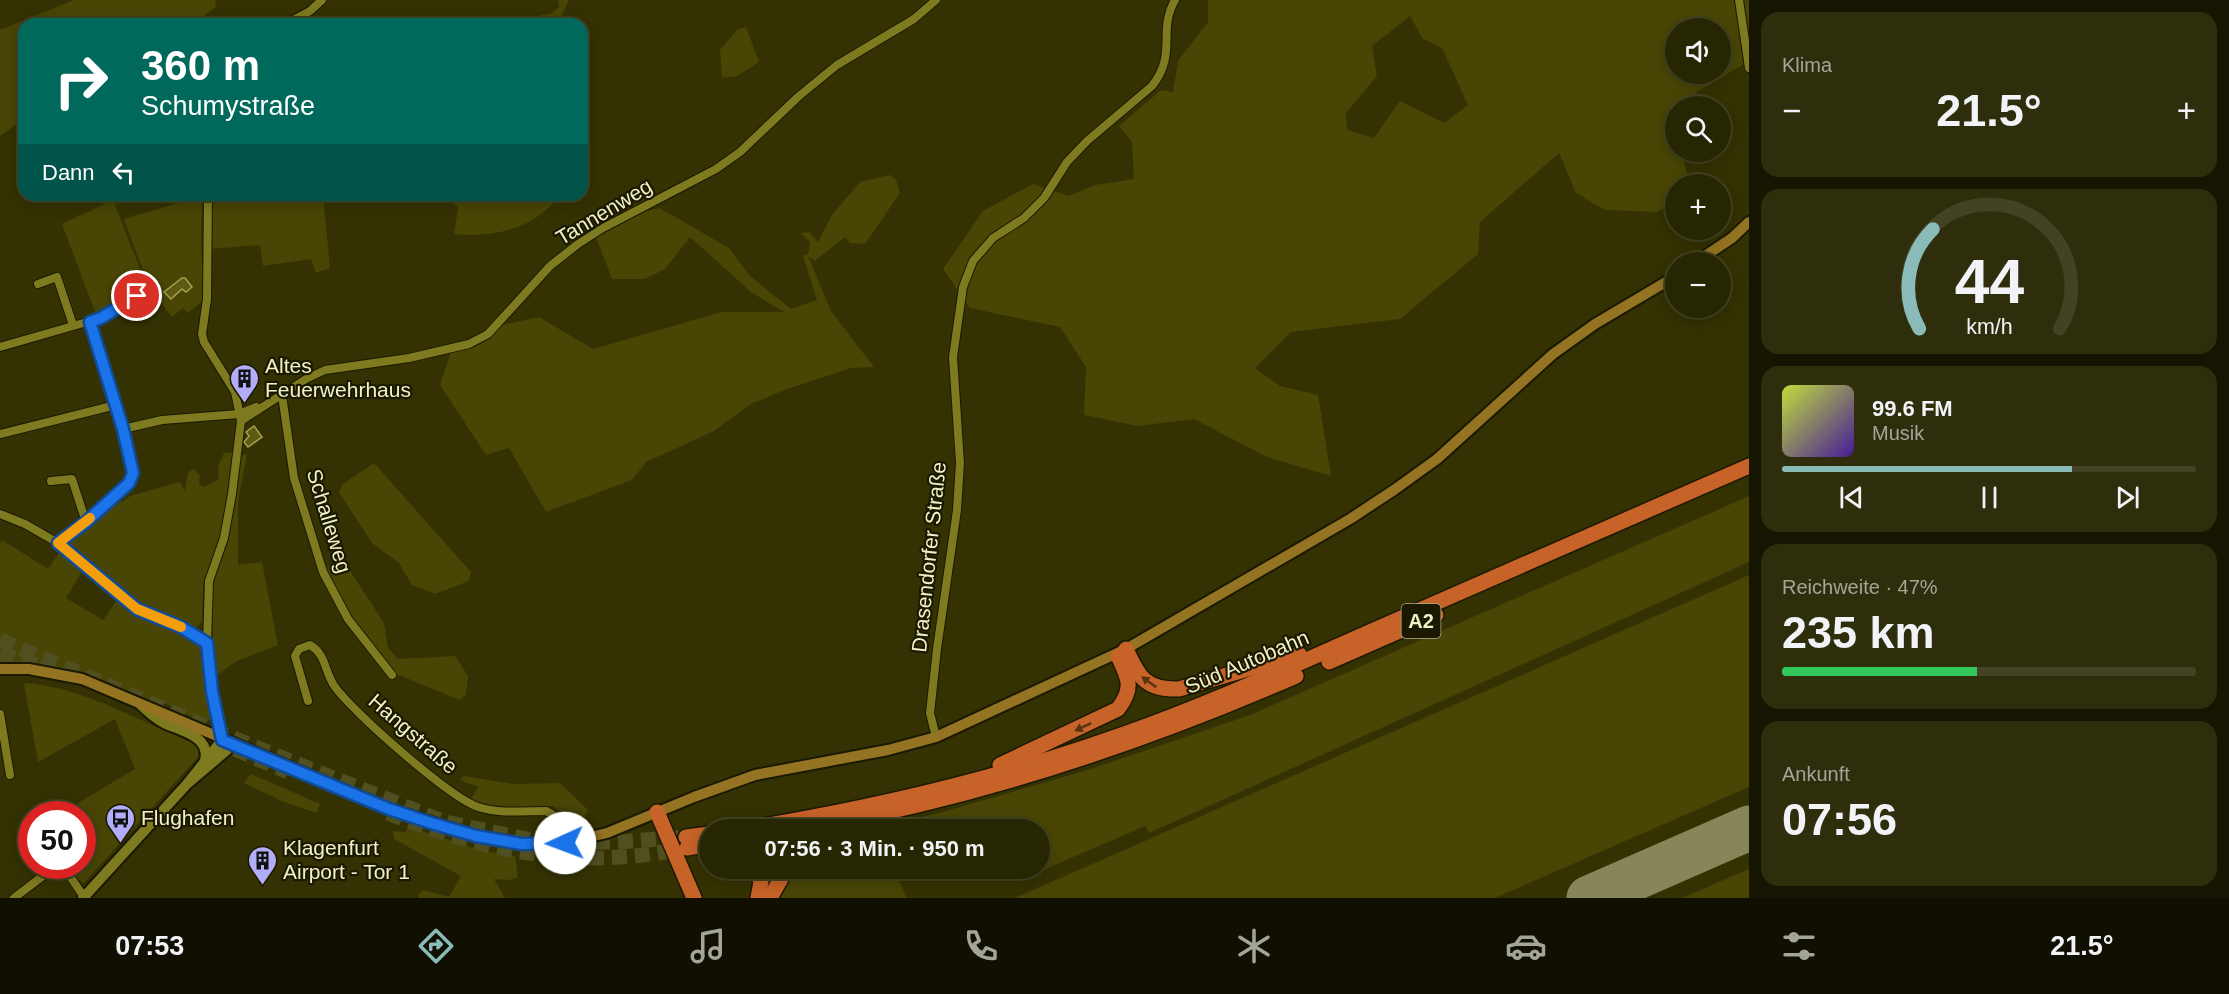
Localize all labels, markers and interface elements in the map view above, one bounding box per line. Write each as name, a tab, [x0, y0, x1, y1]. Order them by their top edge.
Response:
map controls	[1665, 18, 1731, 318]
button: sound	[1665, 18, 1731, 84]
icon: right	[42, 42, 120, 120]
text: 360 m	[141, 42, 260, 89]
text: Klima	[1782, 54, 1832, 76]
text: 21.5°	[1936, 85, 2042, 136]
text: Schumystraße	[141, 91, 315, 121]
text: −	[1782, 92, 1801, 129]
text: +	[2177, 92, 2196, 129]
button: search	[1665, 96, 1731, 162]
icon: left	[107, 156, 140, 189]
text: Dann	[42, 160, 95, 185]
street label: Tannenweg	[552, 174, 656, 249]
button: +	[1665, 174, 1731, 240]
text: 44	[1954, 247, 2024, 316]
button: −	[1665, 252, 1731, 318]
pin	[111, 270, 162, 321]
icon: arrive	[120, 279, 153, 312]
text: km/h	[1966, 315, 2012, 339]
place label: Altes Feuerwehrhaus	[265, 354, 411, 401]
building icon: Altes Feuerwehrhaus	[228, 362, 260, 404]
text: 99.6 FM	[1872, 396, 1953, 421]
text: Musik	[1872, 422, 1924, 444]
street label: Drasendorfer Straße	[907, 461, 950, 653]
street label: Schalleweg	[303, 466, 356, 576]
icon: previous	[1835, 481, 1868, 514]
icon: pause	[1973, 481, 2006, 514]
icon: next	[2111, 481, 2144, 514]
text: Reichweite · 47%	[1782, 576, 1938, 598]
road number: A2	[1402, 604, 1440, 638]
text: 235 km	[1782, 607, 1935, 658]
street label: Süd Autobahn	[1182, 625, 1312, 698]
one-way arrow	[1141, 676, 1157, 688]
street label: Hangstraße	[364, 689, 462, 778]
one-way arrow	[1075, 722, 1092, 731]
text: Ankunft	[1782, 763, 1850, 785]
text: 07:56	[1782, 794, 1897, 845]
speed limit sign: 50	[18, 801, 96, 879]
bus stop icon: Flughafen	[104, 802, 136, 844]
place label: Flughafen	[141, 806, 234, 829]
position arrow	[533, 811, 597, 875]
place label: Klagenfurt Airport - Tor 1	[283, 836, 410, 883]
text: 07:56 · 3 Min. · 950 m	[764, 836, 985, 861]
building icon: Klagenfurt Airport - Tor 1	[246, 844, 278, 886]
icon: directions	[415, 925, 457, 967]
icon: music	[687, 925, 729, 967]
icon: phone	[960, 925, 1002, 967]
icon: climate	[1233, 925, 1275, 967]
icon: car	[1505, 925, 1547, 967]
icon: filters	[1778, 925, 1820, 967]
text: 07:53	[115, 931, 184, 961]
text: 21.5°	[2050, 931, 2114, 961]

